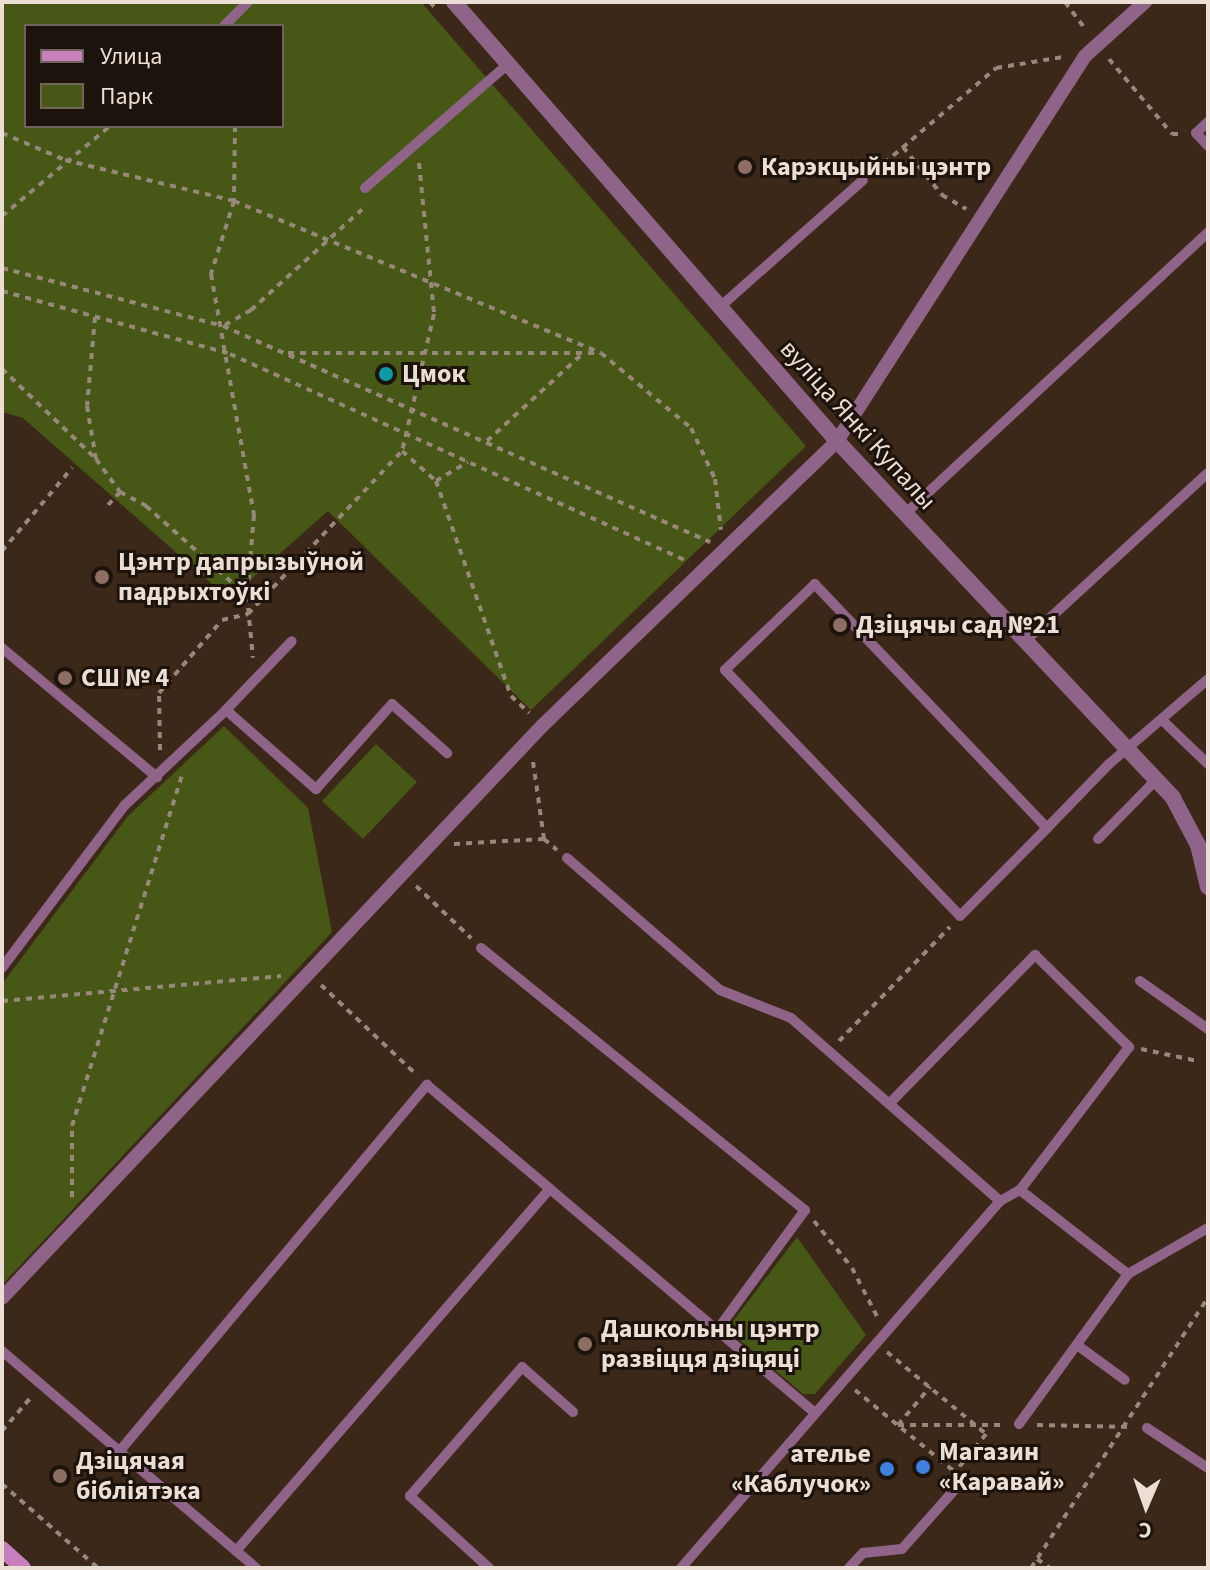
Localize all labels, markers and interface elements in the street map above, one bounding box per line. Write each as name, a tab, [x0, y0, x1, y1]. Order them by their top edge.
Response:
legend	[24, 24, 284, 128]
text: Улица	[100, 39, 162, 74]
text: Парк	[100, 79, 153, 114]
place label: Карэкцыйны цэнтр	[761, 151, 991, 183]
marker: Карэкцыйны цэнтр	[736, 158, 754, 176]
street label: вуліца Янкі Купалы	[773, 334, 943, 516]
place label: Цмок	[402, 358, 466, 390]
marker: Цмок	[377, 365, 395, 383]
place label: Цэнтр дапрызыўной падрыхтоўкі	[118, 546, 364, 608]
marker: Цэнтр дапрызыўной падрыхтоўкі	[93, 568, 111, 586]
place label: Дзіцячы сад №21	[856, 609, 1060, 641]
marker: Дзіцячы сад №21	[831, 616, 849, 634]
place label: СШ № 4	[81, 662, 169, 694]
marker: СШ № 4	[56, 669, 74, 687]
place label: Дашкольны цэнтр развіцця дзіцяці	[601, 1313, 820, 1374]
marker: Дашкольны цэнтр развіцця дзіцяці	[576, 1335, 594, 1353]
place label: Магазин «Каравай»	[939, 1436, 1065, 1498]
place label: ателье «Каблучок»	[731, 1438, 871, 1500]
place label: Дзіцячая бібліятэка	[76, 1445, 201, 1506]
marker: Магазин «Каравай»	[914, 1458, 932, 1476]
marker: ателье «Каблучок»	[878, 1460, 896, 1478]
north arrow	[1106, 1466, 1186, 1546]
marker: Дзіцячая бібліятэка	[51, 1467, 69, 1485]
text: С	[1138, 1514, 1152, 1546]

